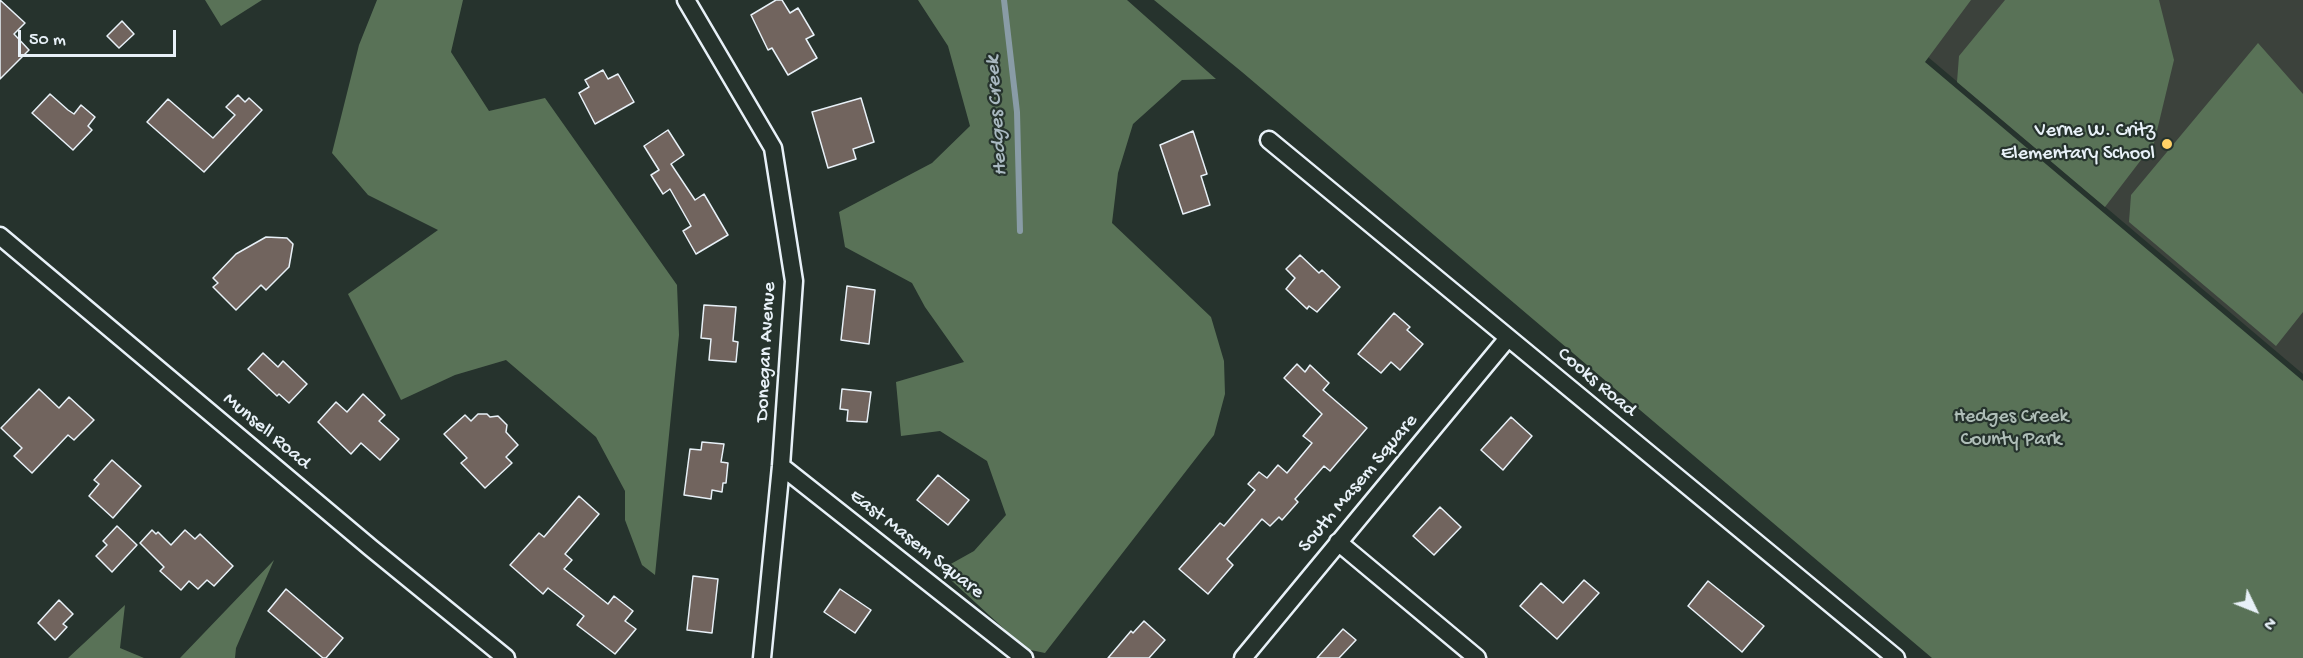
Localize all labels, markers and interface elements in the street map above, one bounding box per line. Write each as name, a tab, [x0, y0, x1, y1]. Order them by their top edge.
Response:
scale bar	[21, 18, 178, 56]
text: 50 m	[29, 30, 66, 51]
water label: Hedges Creek	[981, 55, 1015, 177]
place label: Verne W. Critz Elementary School	[2001, 120, 2155, 167]
marker: Verne W. Critz Elementary School	[2160, 137, 2174, 151]
street label: Donegan Avenue	[751, 281, 783, 423]
street label: Cooks Road	[1551, 343, 1641, 423]
street label: Munsell Road	[217, 388, 315, 476]
park label: Hedges Creek County Park	[1954, 406, 2068, 453]
street label: South Masem Square	[1294, 410, 1424, 558]
street label: East Masem Square	[844, 485, 988, 605]
north arrow	[2225, 580, 2285, 640]
text: N	[2258, 612, 2279, 633]

